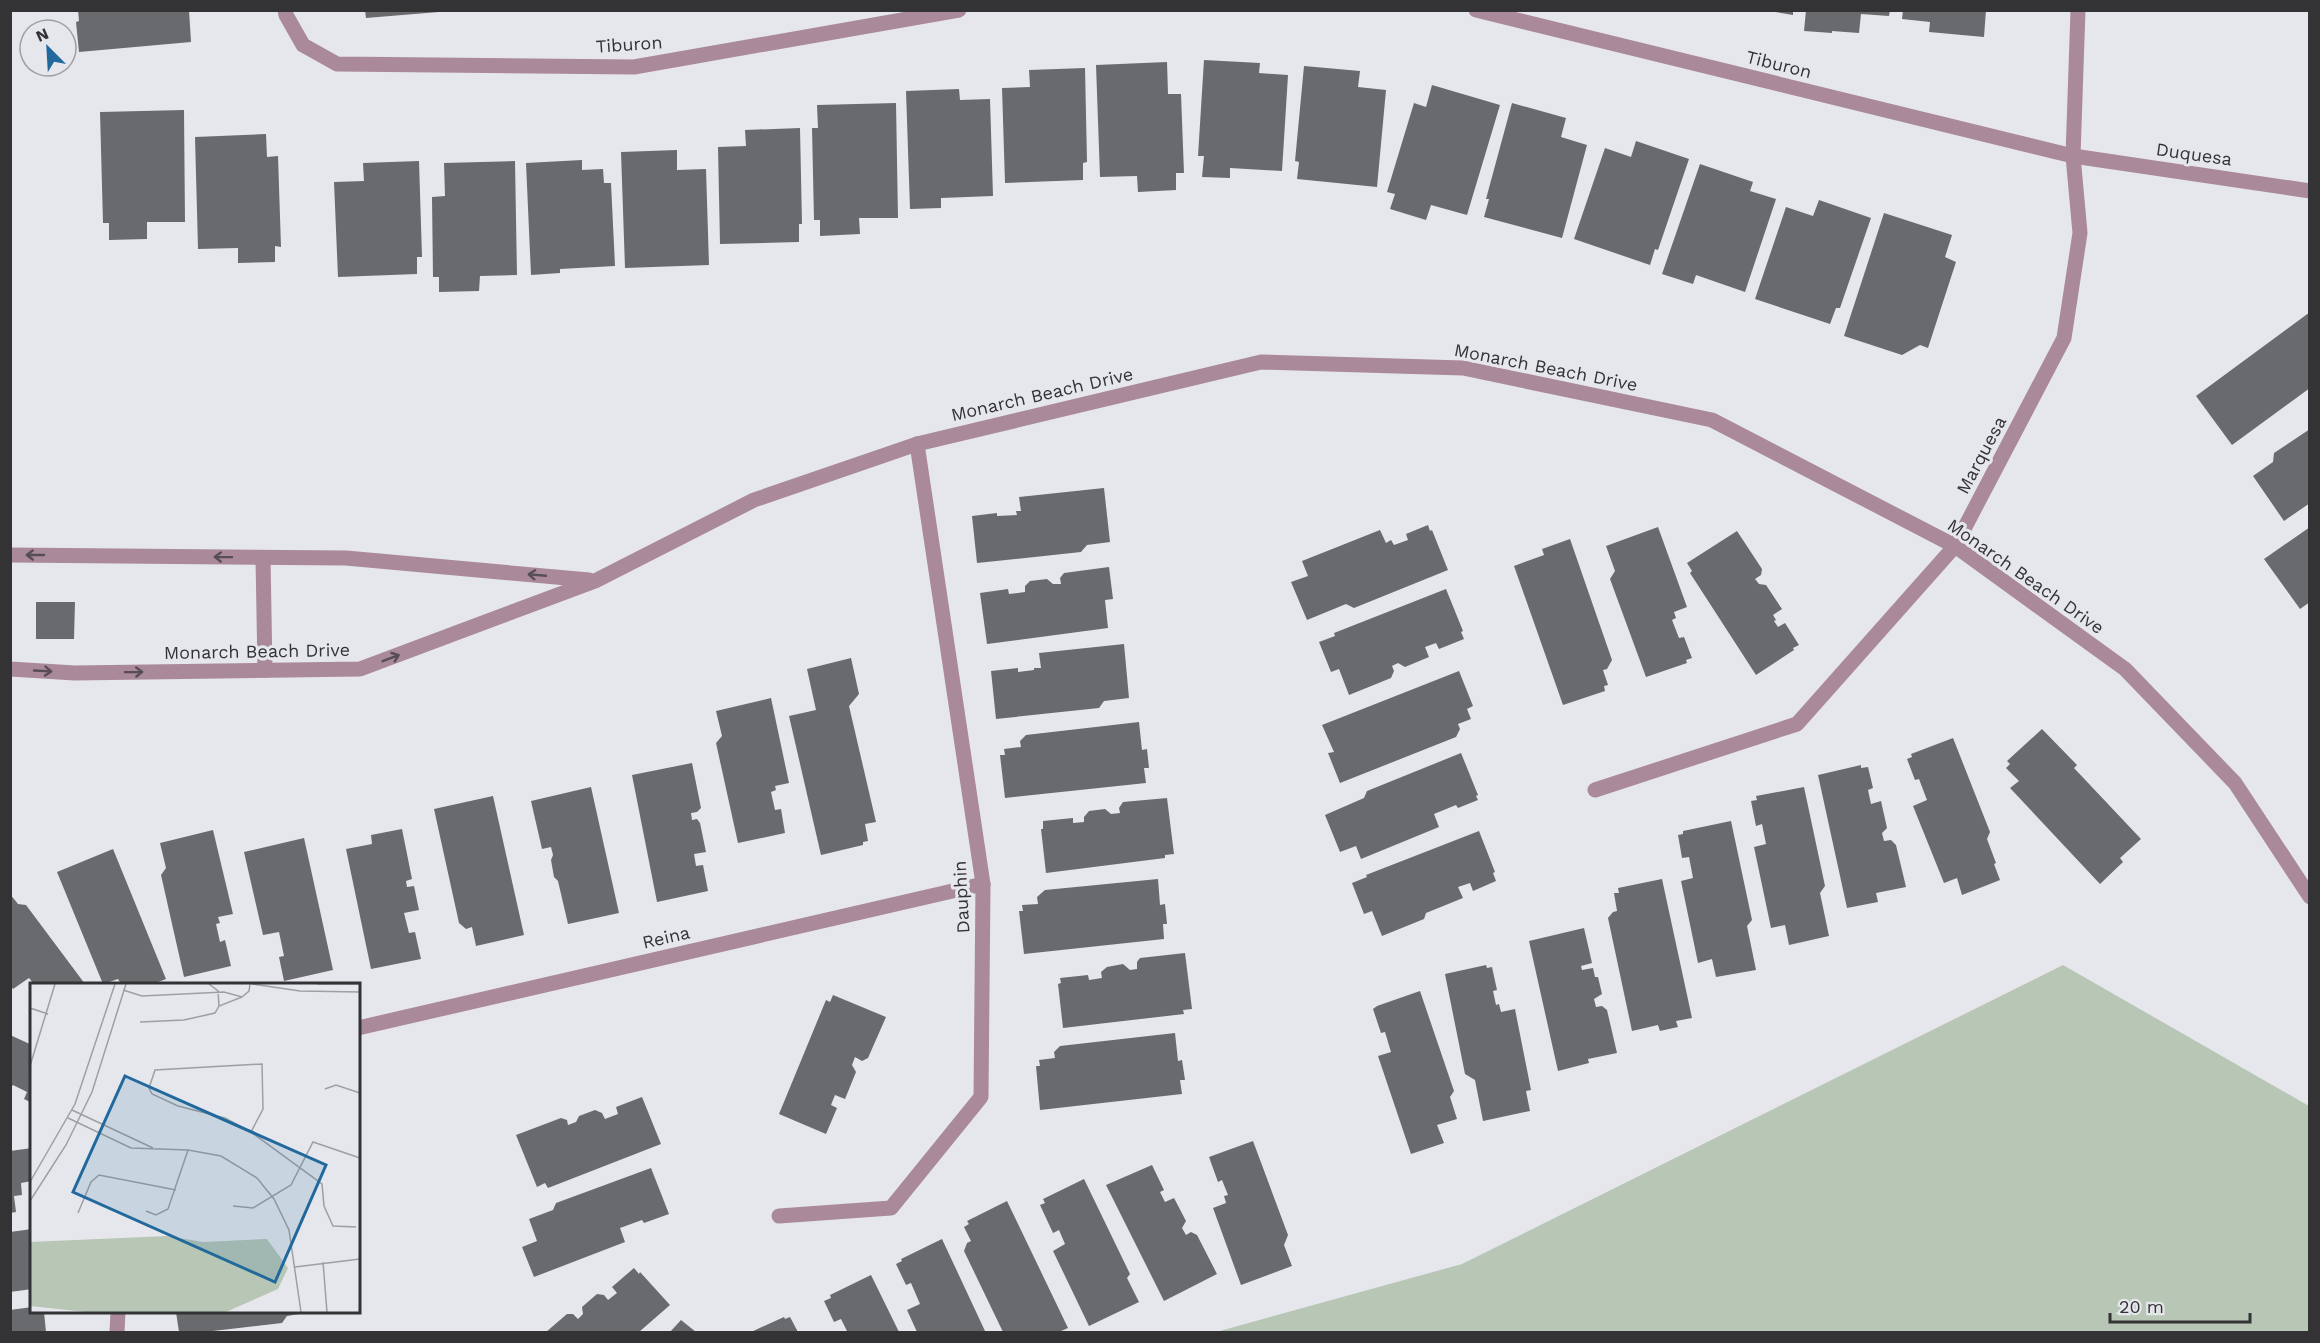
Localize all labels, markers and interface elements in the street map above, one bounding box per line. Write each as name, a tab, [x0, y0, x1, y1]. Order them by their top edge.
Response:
north arrow	[18, 18, 78, 78]
text: N	[33, 24, 51, 46]
street label: Tiburon	[595, 31, 663, 57]
street label: Tiburon	[1744, 46, 1814, 82]
street label: Duquesa	[2155, 138, 2233, 170]
street label: Monarch Beach Drive	[1453, 339, 1639, 395]
street label: Monarch Beach Drive	[949, 363, 1135, 425]
street label: Marquesa	[1952, 413, 2010, 497]
street label: Monarch Beach Drive	[1944, 514, 2108, 638]
one-way arrow	[26, 549, 46, 561]
one-way arrow	[213, 552, 233, 563]
one-way arrow	[528, 569, 548, 580]
street label: Monarch Beach Drive	[164, 639, 350, 663]
one-way arrow	[381, 651, 400, 662]
one-way arrow	[33, 666, 52, 677]
one-way arrow	[123, 666, 143, 678]
street label: Dauphin	[949, 860, 973, 934]
street label: Reina	[640, 921, 692, 953]
inset map	[30, 983, 360, 1313]
scale bar	[2110, 1286, 2250, 1324]
text: 20 m	[2119, 1296, 2164, 1317]

